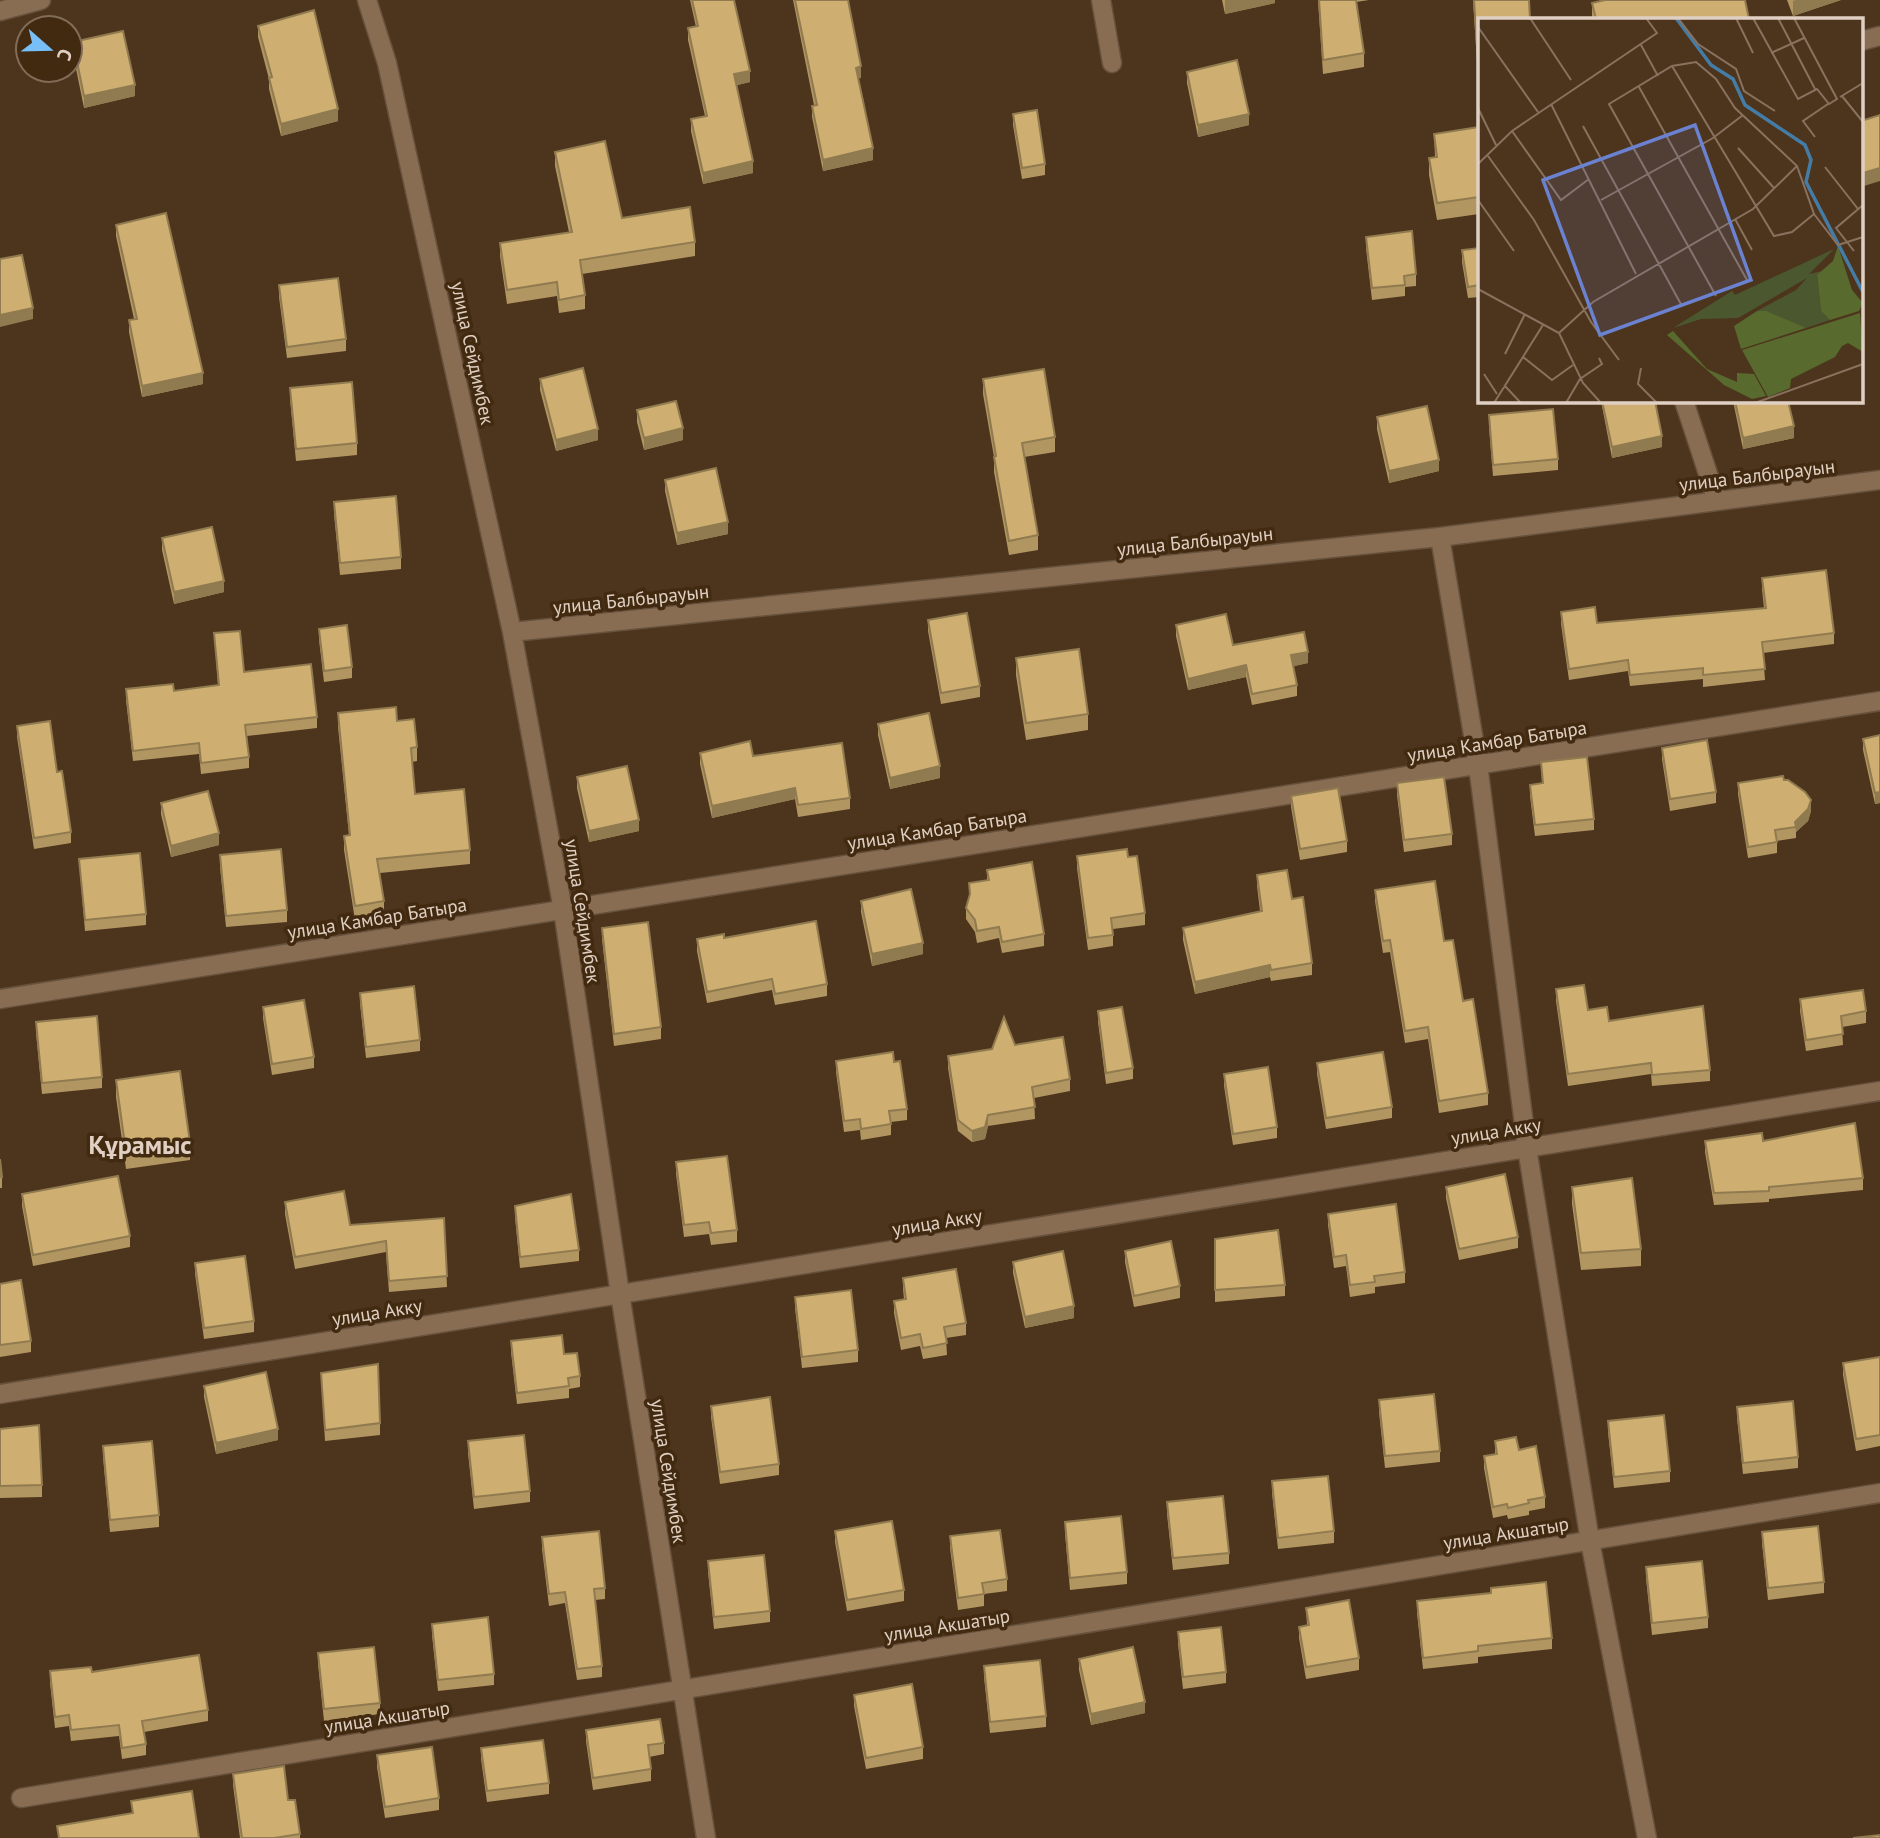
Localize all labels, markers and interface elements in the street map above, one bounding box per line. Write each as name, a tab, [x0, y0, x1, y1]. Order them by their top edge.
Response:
north arrow	[14, 14, 84, 84]
inset map	[1478, 18, 1862, 402]
text: С	[52, 46, 78, 64]
street label: улица Сейдимбек	[446, 279, 500, 427]
street label: улица Балбырауын	[1678, 454, 1836, 496]
street label: улица Балбырауын	[1116, 521, 1274, 561]
street label: улица Балбырауын	[552, 579, 710, 619]
street label: улица Камбар Батыра	[1406, 715, 1588, 767]
street label: улица Камбар Батыра	[846, 803, 1028, 855]
street label: улица Сейдимбек	[560, 837, 606, 985]
street label: улица Камбар Батыра	[286, 892, 468, 944]
street label: улица Акку	[1449, 1112, 1543, 1150]
district label: Құрамыс	[88, 1128, 192, 1161]
street label: улица Акку	[890, 1203, 984, 1241]
street label: улица Акку	[330, 1293, 424, 1331]
street label: улица Сейдимбек	[646, 1397, 692, 1545]
street label: улица Акшатыр	[1441, 1511, 1571, 1555]
street label: улица Акшатыр	[882, 1603, 1012, 1647]
street label: улица Акшатыр	[322, 1695, 452, 1739]

